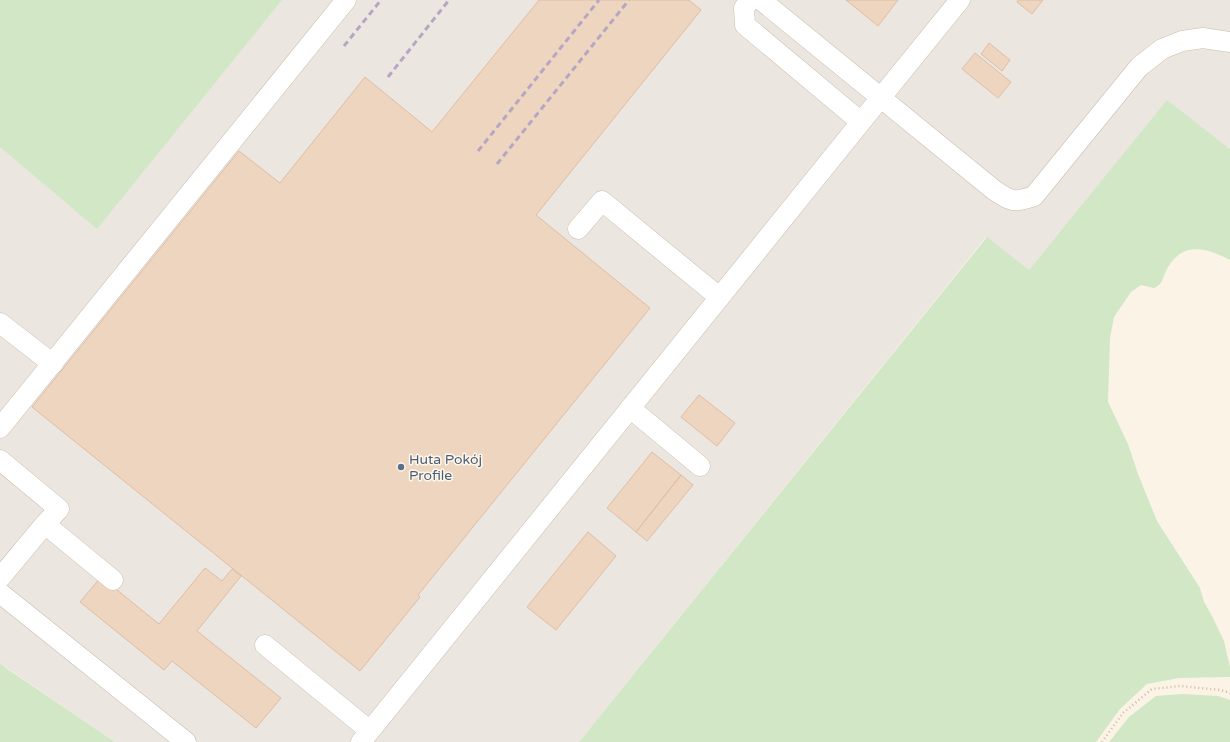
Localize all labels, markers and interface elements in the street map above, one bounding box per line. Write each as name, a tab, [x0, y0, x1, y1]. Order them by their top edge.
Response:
place label: Huta Pokój Profile	[409, 451, 482, 484]
marker: Huta Pokój Profile	[396, 462, 406, 472]

